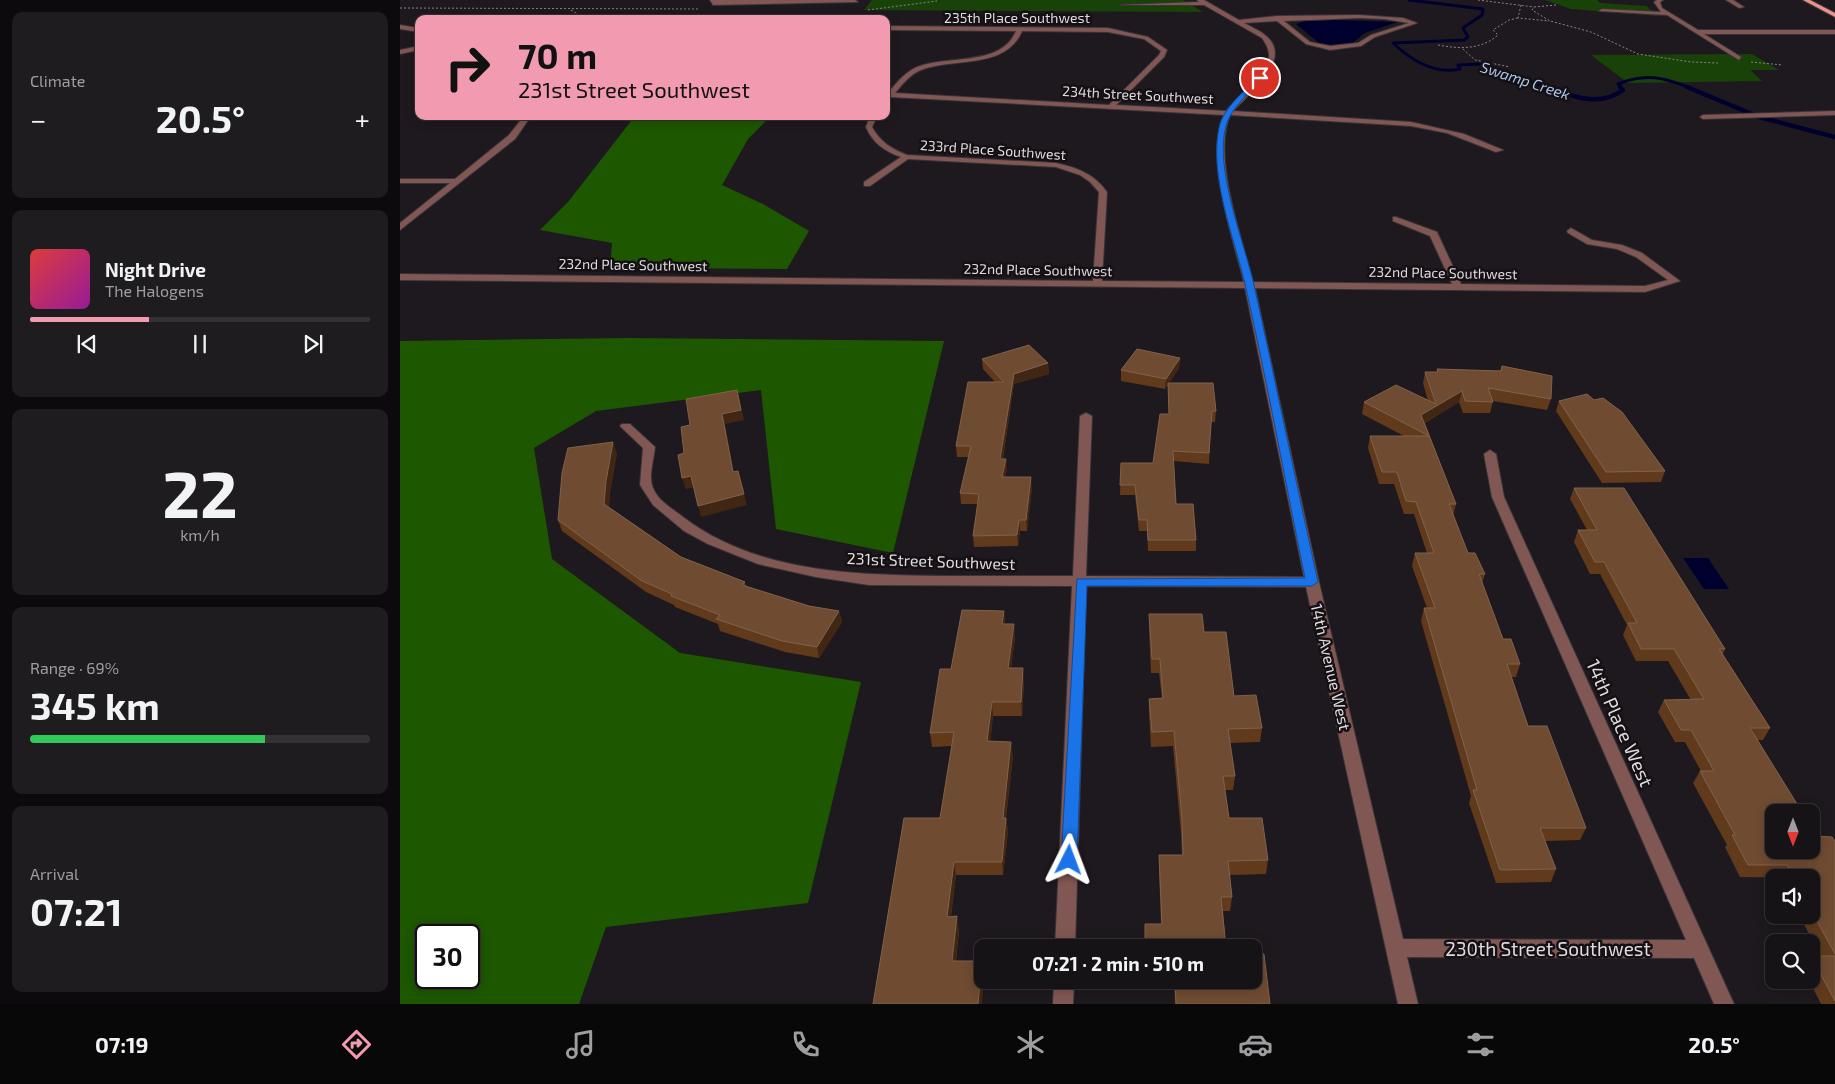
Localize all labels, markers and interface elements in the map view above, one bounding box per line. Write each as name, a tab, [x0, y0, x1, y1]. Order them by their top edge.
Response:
street label: 235th Place Southwest	[944, 9, 1090, 26]
text: 70 m	[518, 34, 597, 76]
icon: right	[435, 35, 500, 100]
pin	[1239, 57, 1281, 99]
water label: Swamp Creek	[1478, 57, 1572, 103]
icon: arrive	[1246, 64, 1274, 92]
text: Climate	[30, 71, 85, 90]
text: 231st Street Southwest	[518, 76, 750, 102]
street label: 234th Street Southwest	[1062, 82, 1214, 107]
text: 20.5°	[156, 95, 245, 141]
text: −	[30, 102, 46, 136]
text: +	[355, 102, 370, 136]
street label: 233rd Place Southwest	[919, 136, 1067, 163]
street label: 232nd Place Southwest	[558, 255, 708, 274]
text: Night Drive	[105, 258, 206, 281]
street label: 232nd Place Southwest	[963, 260, 1113, 279]
street label: 232nd Place Southwest	[1368, 263, 1518, 282]
text: The Halogens	[105, 281, 204, 300]
icon: previous	[73, 330, 101, 358]
icon: pause	[186, 330, 214, 358]
icon: next	[299, 330, 327, 358]
text: 22	[162, 453, 238, 531]
text: km/h	[180, 525, 220, 544]
street label: 231st Street Southwest	[846, 548, 1016, 573]
street label: 14th Avenue West	[1308, 602, 1355, 732]
street label: 14th Place West	[1582, 655, 1659, 790]
text: Range · 69%	[30, 658, 119, 677]
text: 345 km	[30, 682, 160, 728]
north arrow	[1765, 804, 1820, 859]
map controls	[1765, 804, 1820, 989]
position arrow	[1042, 833, 1094, 885]
text: Arrival	[30, 864, 79, 883]
button: sound	[1765, 869, 1820, 924]
text: 07:21	[30, 888, 122, 934]
speed limit sign: 30	[415, 924, 480, 989]
button: search	[1765, 934, 1820, 989]
street label: 230th Street Southwest	[1445, 937, 1651, 960]
text: 07:21 · 2 min · 510 m	[1032, 952, 1204, 975]
icon: directions	[339, 1027, 374, 1062]
icon: music	[563, 1027, 598, 1062]
icon: phone	[788, 1027, 823, 1062]
icon: climate	[1013, 1027, 1048, 1062]
icon: car	[1238, 1027, 1273, 1062]
icon: filters	[1463, 1027, 1498, 1062]
text: 07:19	[95, 1031, 149, 1057]
text: 20.5°	[1688, 1031, 1740, 1057]

